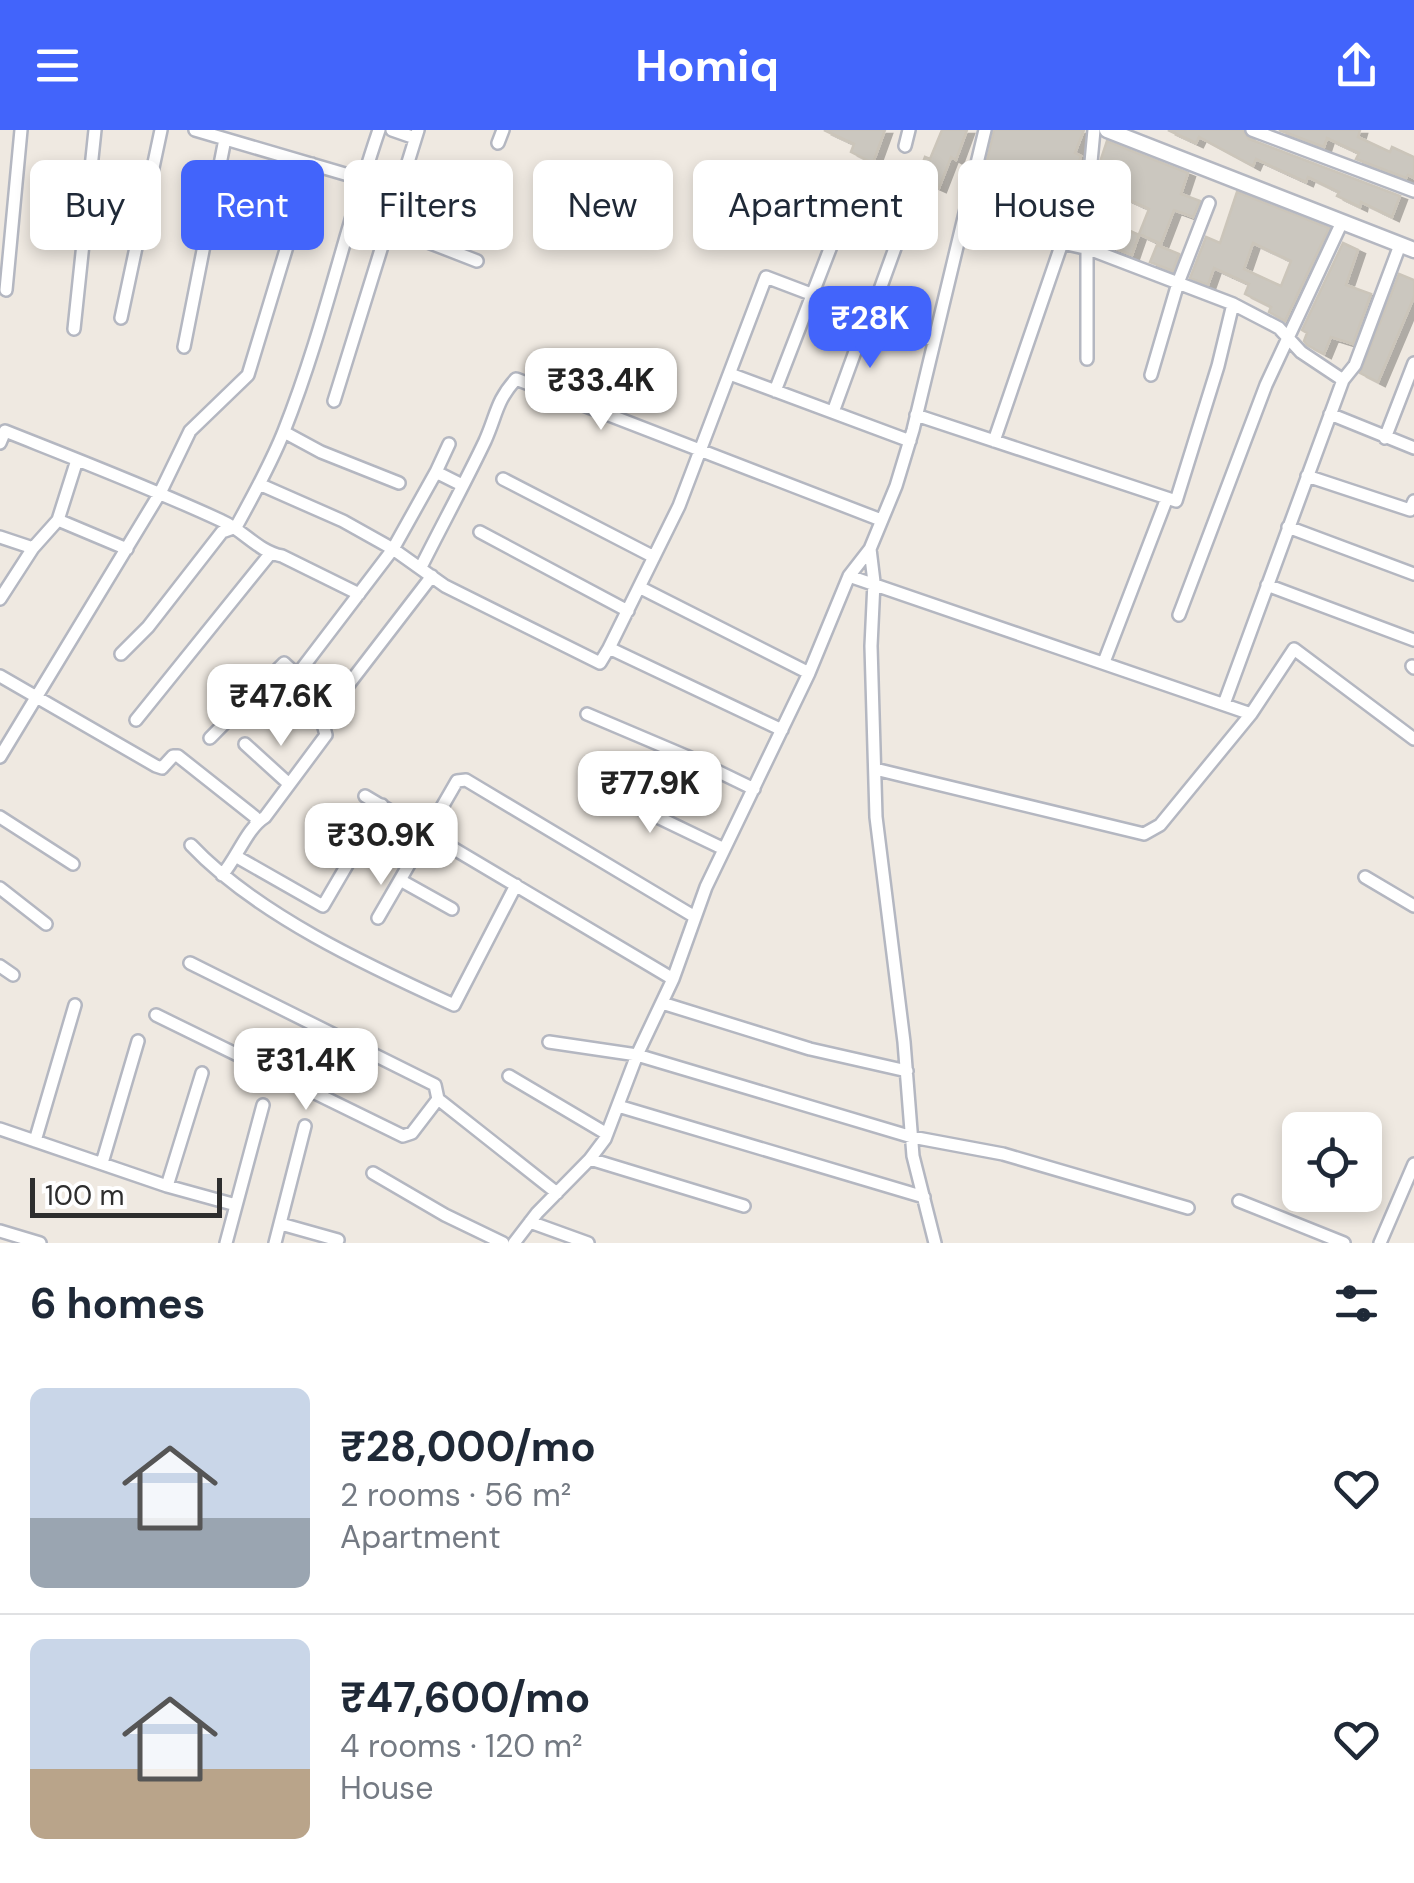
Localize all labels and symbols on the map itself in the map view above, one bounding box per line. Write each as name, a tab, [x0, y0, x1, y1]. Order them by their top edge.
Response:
pin: ₹28K	[811, 286, 929, 371]
pin: ₹33.4K	[520, 348, 682, 433]
pin: ₹47.6K	[200, 664, 362, 749]
pin: ₹77.9K	[569, 751, 731, 836]
pin: ₹30.9K	[300, 803, 462, 888]
pin: ₹31.4K	[225, 1028, 387, 1113]
scale bar	[30, 1173, 222, 1218]

